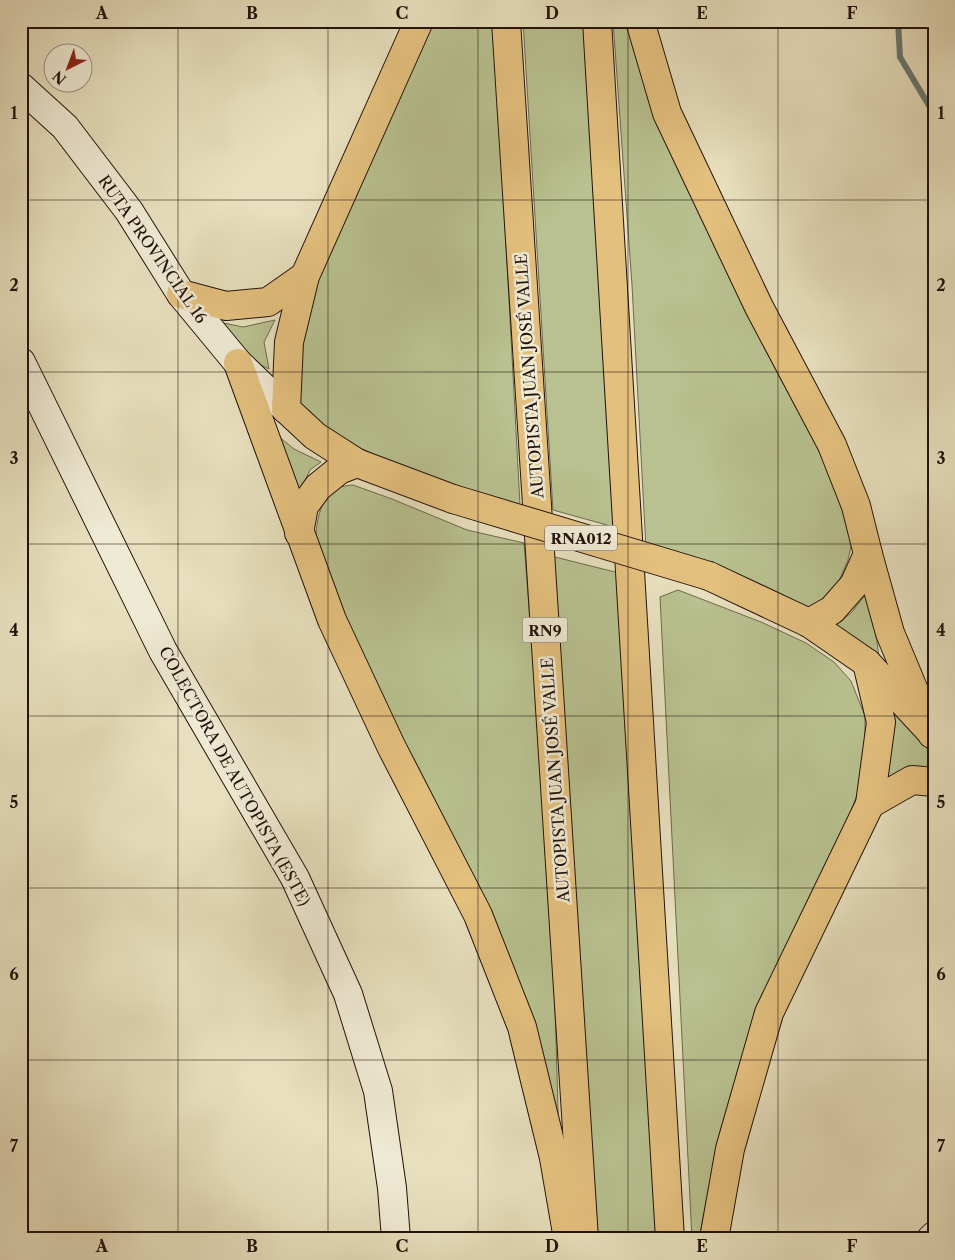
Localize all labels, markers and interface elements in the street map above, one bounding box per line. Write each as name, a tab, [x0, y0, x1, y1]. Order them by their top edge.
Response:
text: A	[95, 3, 109, 23]
text: B	[246, 3, 258, 23]
text: C	[396, 3, 408, 23]
text: D	[545, 3, 559, 23]
text: E	[696, 3, 708, 23]
text: F	[847, 3, 858, 23]
north arrow	[42, 42, 92, 92]
text: N	[49, 67, 70, 88]
text: 1	[10, 103, 18, 123]
text: 1	[937, 103, 945, 123]
street label: RUTA PROVINCIAL 16	[94, 171, 212, 327]
street label: AUTOPISTA JUAN JOSÉ VALLE	[510, 253, 548, 500]
text: 2	[9, 275, 19, 295]
text: 2	[936, 275, 946, 295]
text: 3	[9, 448, 19, 468]
text: 3	[936, 448, 946, 468]
road number: RNA012	[545, 526, 617, 550]
road number: RN9	[522, 618, 568, 642]
text: 4	[9, 620, 19, 640]
text: 4	[936, 620, 946, 640]
street label: COLECTORA DE AUTOPISTA (ESTE)	[155, 643, 315, 909]
street label: AUTOPISTA JUAN JOSÉ VALLE	[536, 657, 574, 904]
text: 5	[10, 792, 19, 812]
text: 5	[937, 792, 946, 812]
text: 6	[9, 964, 19, 984]
text: 6	[936, 964, 946, 984]
text: 7	[10, 1136, 19, 1156]
text: 7	[937, 1136, 946, 1156]
text: A	[95, 1236, 109, 1256]
text: B	[246, 1236, 258, 1256]
text: C	[396, 1236, 408, 1256]
text: D	[545, 1236, 559, 1256]
text: E	[696, 1236, 708, 1256]
text: F	[847, 1236, 858, 1256]

